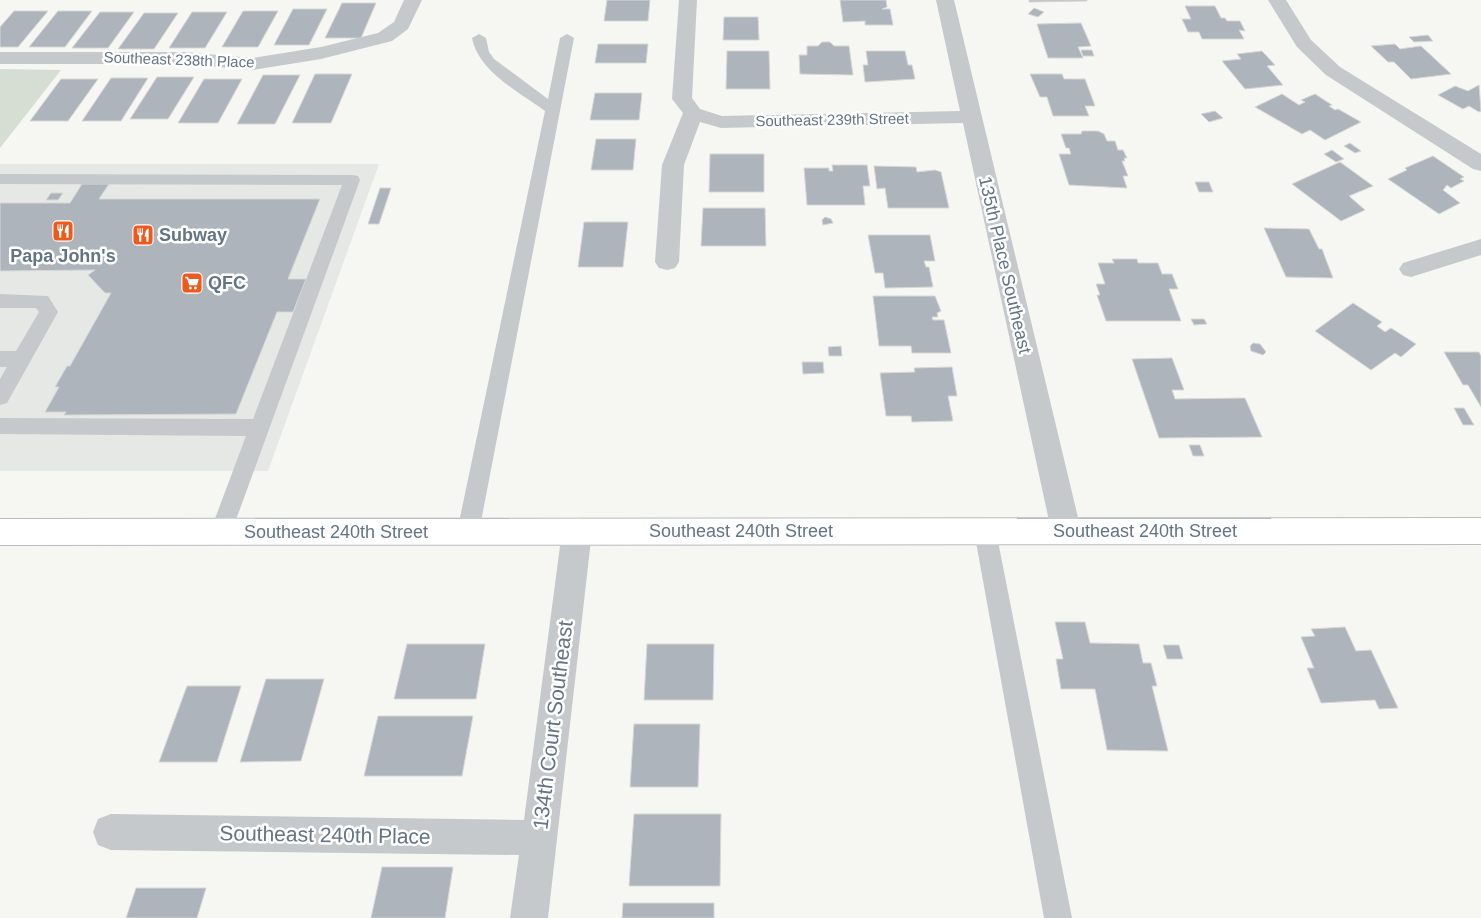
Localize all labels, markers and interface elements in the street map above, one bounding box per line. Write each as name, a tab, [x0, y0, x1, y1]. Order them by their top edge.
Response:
street label: Southeast 238th Place	[103, 48, 255, 71]
street label: Southeast 239th Street	[755, 110, 910, 129]
street label: 135th Place Southeast	[975, 175, 1035, 355]
restaurant icon: Papa John's	[51, 219, 75, 243]
restaurant icon: Subway	[131, 223, 155, 247]
place label: Subway	[159, 225, 227, 245]
place label: Papa John's	[10, 246, 116, 266]
supermarket icon: QFC	[180, 271, 204, 295]
place label: QFC	[208, 273, 246, 293]
street label: Southeast 240th Street	[649, 521, 833, 541]
street label: Southeast 240th Street	[1053, 521, 1237, 541]
street label: Southeast 240th Street	[244, 522, 428, 542]
street label: 134th Court Southeast	[528, 619, 577, 831]
street label: Southeast 240th Place	[219, 821, 431, 848]

